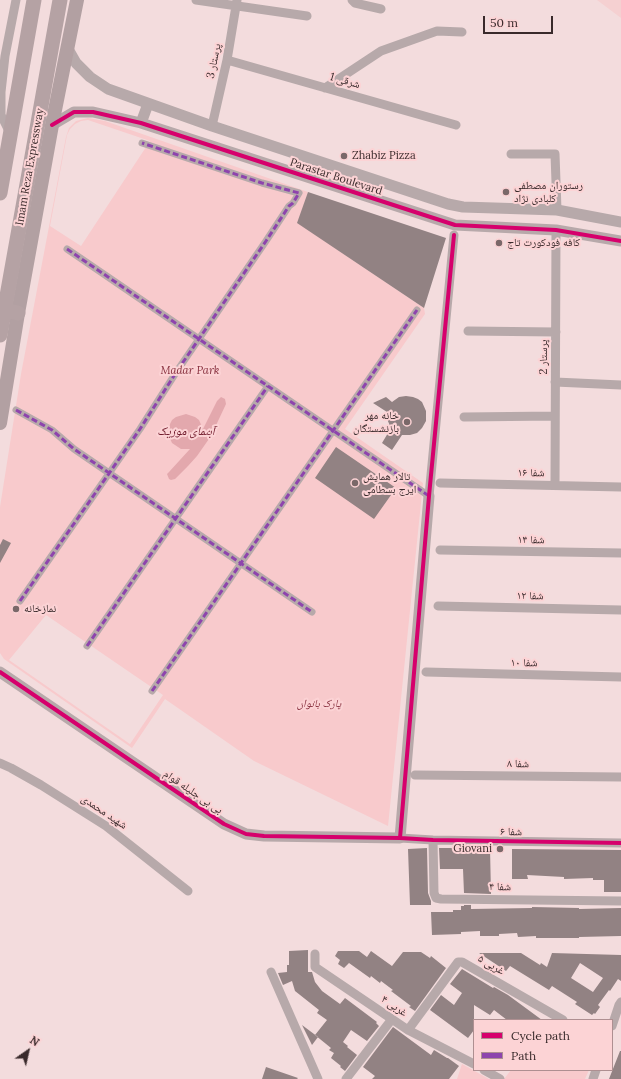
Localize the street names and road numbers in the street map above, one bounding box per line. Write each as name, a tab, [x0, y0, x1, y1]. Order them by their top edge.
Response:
street label: پرستار 3	[204, 42, 224, 80]
street label: شرقی 1	[328, 70, 362, 92]
street label: Imam Reza Expressway	[13, 107, 47, 227]
street label: Parastar Boulevard	[288, 156, 384, 198]
street label: پرستار 2	[537, 339, 551, 375]
street label: شفا ۱۶	[517, 466, 545, 480]
street label: شفا ۱۴	[517, 533, 545, 547]
street label: شفا ۱۲	[516, 589, 544, 603]
street label: شفا ۱۰	[510, 656, 538, 670]
street label: شفا ۸	[507, 757, 529, 771]
street label: بی بی جلیله قوام	[161, 767, 225, 817]
street label: شهید محمدی	[79, 792, 129, 832]
street label: شفا ۶	[500, 825, 522, 839]
street label: شفا ۴	[489, 880, 511, 894]
street label: غربی ۵	[475, 952, 507, 978]
street label: غربی ۴	[379, 993, 409, 1019]

